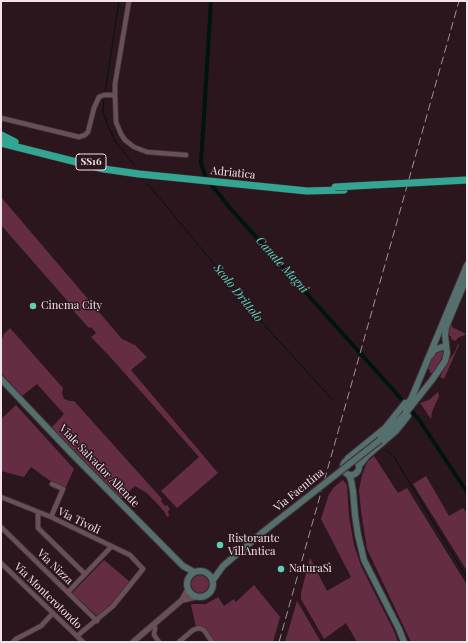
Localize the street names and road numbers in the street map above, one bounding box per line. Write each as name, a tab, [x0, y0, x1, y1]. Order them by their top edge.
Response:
road number: SS16	[76, 154, 106, 170]
street label: Adriatica	[210, 164, 256, 182]
street label: Viale Salvador Allende	[56, 422, 142, 510]
street label: Via Faentina	[271, 466, 327, 514]
street label: Via Tivoli	[56, 505, 102, 537]
street label: Via Nizza	[34, 547, 76, 587]
street label: Via Monterotondo	[11, 560, 85, 632]

